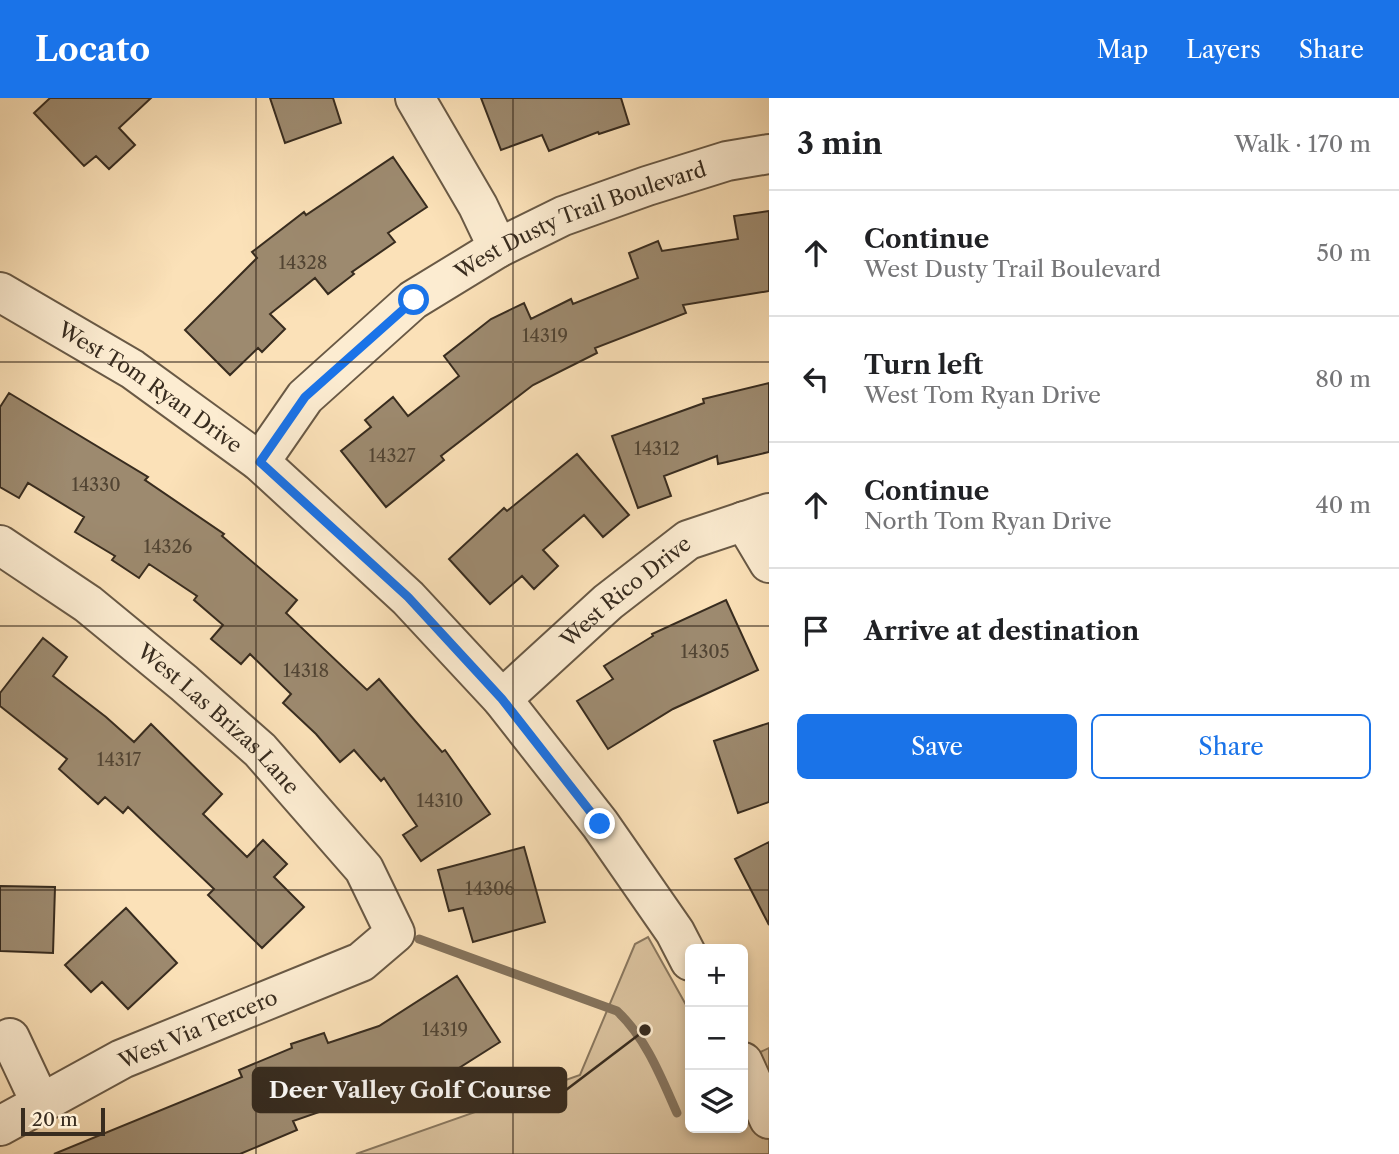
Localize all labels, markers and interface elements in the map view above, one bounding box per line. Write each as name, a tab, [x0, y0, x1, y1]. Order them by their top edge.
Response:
text: Locato	[35, 29, 150, 70]
text: Map	[1097, 35, 1148, 64]
text: Layers	[1186, 35, 1261, 64]
text: Share	[1299, 35, 1364, 64]
text: 3 min	[797, 125, 883, 162]
text: Walk · 170 m	[1234, 130, 1371, 158]
street label: West Dusty Trail Boulevard	[449, 156, 709, 285]
text: Continue	[864, 223, 989, 255]
icon: ahead	[797, 234, 835, 272]
text: 50 m	[1316, 239, 1371, 267]
house number: 14328	[279, 252, 327, 274]
text: West Dusty Trail Boulevard	[864, 255, 1161, 283]
route start	[398, 284, 429, 315]
street label: West Tom Ryan Drive	[53, 316, 247, 458]
house number: 14319	[522, 325, 568, 347]
text: Turn left	[864, 349, 983, 381]
icon: left	[797, 360, 835, 398]
text: 80 m	[1315, 365, 1371, 393]
text: West Tom Ryan Drive	[864, 381, 1101, 409]
house number: 14312	[634, 438, 680, 460]
house number: 14327	[368, 445, 416, 467]
house number: 14330	[71, 474, 121, 496]
text: Continue	[864, 475, 989, 507]
icon: ahead	[797, 486, 835, 524]
text: 40 m	[1316, 491, 1371, 519]
text: North Tom Ryan Drive	[864, 507, 1112, 535]
street label: West Rico Drive	[554, 530, 695, 653]
house number: 14326	[144, 536, 192, 558]
icon: arrive	[797, 612, 835, 650]
text: Arrive at destination	[864, 615, 1139, 647]
street label: West Las Brizas Lane	[132, 637, 305, 799]
house number: 14305	[680, 641, 730, 663]
house number: 14318	[283, 660, 329, 682]
button: Save	[797, 714, 1077, 779]
button: Share	[1091, 714, 1371, 779]
house number: 14317	[97, 749, 141, 771]
house number: 14310	[417, 790, 463, 812]
route end	[584, 808, 615, 839]
house number: 14306	[465, 878, 515, 900]
map controls	[685, 944, 748, 1133]
button: +	[685, 944, 748, 1007]
street label: West Via Tercero	[114, 984, 281, 1074]
button: −	[685, 1007, 748, 1070]
house number: 14319	[422, 1019, 468, 1041]
callout: Deer Valley Golf Course	[253, 1068, 566, 1112]
button: layers	[685, 1070, 748, 1133]
text: Deer Valley Golf Course	[269, 1076, 552, 1104]
scale bar	[21, 1105, 105, 1137]
text: 20 m	[32, 1108, 78, 1131]

